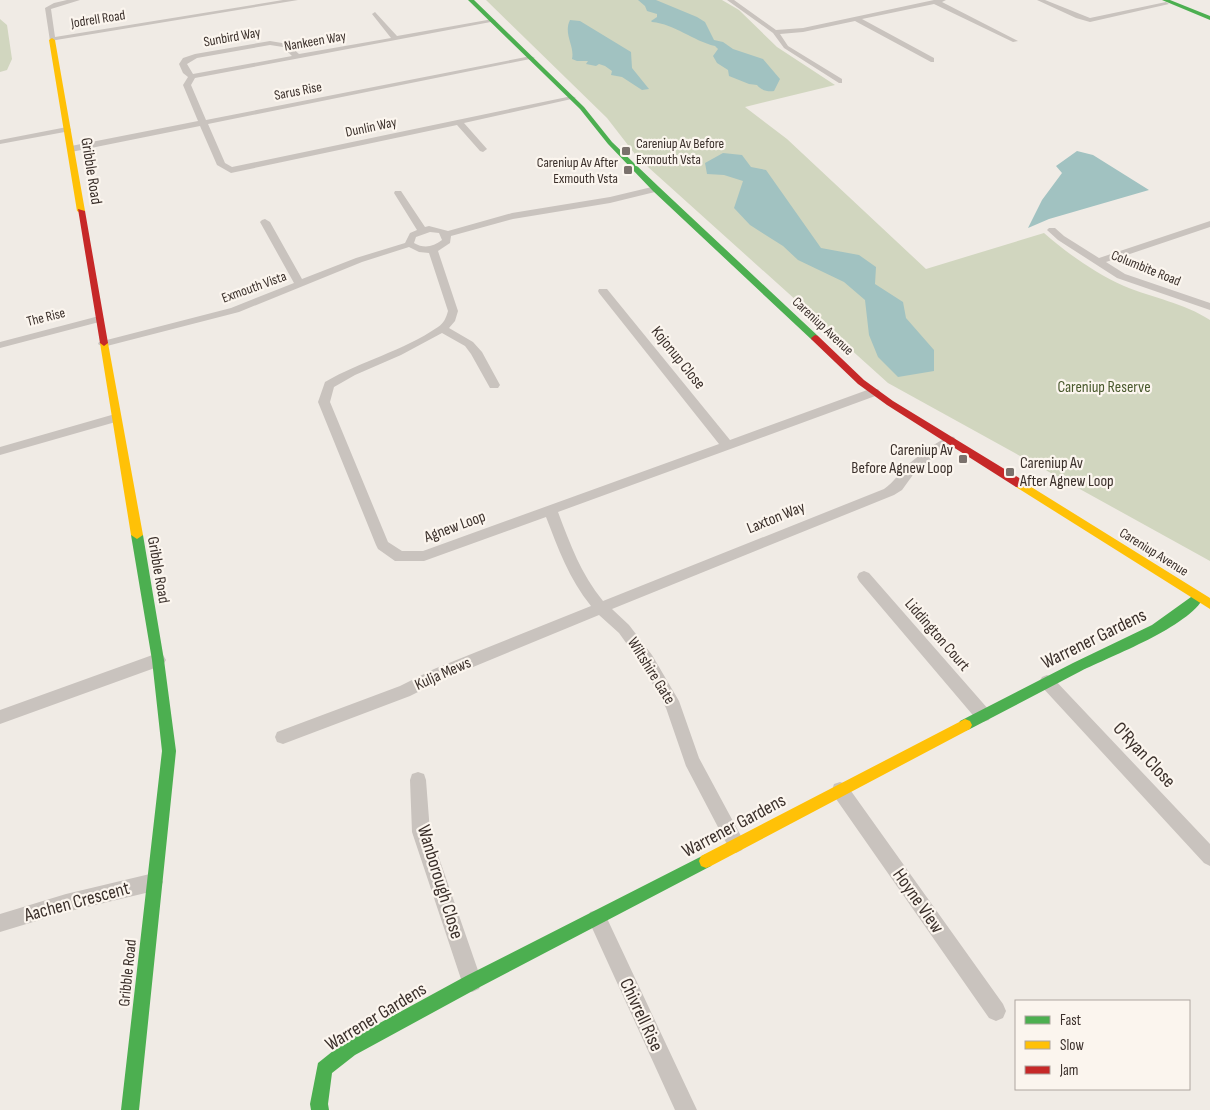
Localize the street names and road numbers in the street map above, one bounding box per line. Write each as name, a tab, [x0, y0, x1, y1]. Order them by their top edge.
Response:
street label: Jodrell Road	[69, 6, 126, 32]
street label: Sunbird Way	[202, 24, 262, 50]
street label: Nankeen Way	[283, 27, 348, 55]
street label: Sarus Rise	[273, 78, 323, 104]
street label: Dunlin Way	[344, 113, 399, 141]
street label: Gribble Road	[76, 136, 106, 206]
street label: Columbite Road	[1109, 246, 1183, 290]
street label: Exmouth Vista	[219, 267, 289, 307]
street label: Careniup Avenue	[789, 293, 857, 359]
street label: The Rise	[25, 304, 67, 330]
street label: Kojonup Close	[647, 323, 709, 393]
street label: Laxton Way	[744, 498, 808, 538]
street label: Agnew Loop	[421, 507, 488, 547]
street label: Careniup Avenue	[1116, 524, 1192, 580]
street label: Gribble Road	[143, 535, 173, 605]
street label: Liddington Court	[900, 595, 974, 675]
street label: Warrener Gardens	[1038, 604, 1150, 674]
street label: Wiltshire Gate	[623, 634, 679, 708]
street label: Kulja Mews	[412, 653, 474, 695]
street label: O'Ryan Close	[1108, 717, 1180, 793]
street label: Warrener Gardens	[678, 789, 790, 863]
street label: Wanborough Close	[412, 822, 468, 942]
street label: Hoyne View	[887, 864, 949, 938]
street label: Aachen Crescent	[21, 877, 132, 927]
street label: Gribble Road	[115, 938, 141, 1008]
street label: Chivrell Rise	[614, 975, 668, 1055]
street label: Warrener Gardens	[321, 978, 431, 1056]

